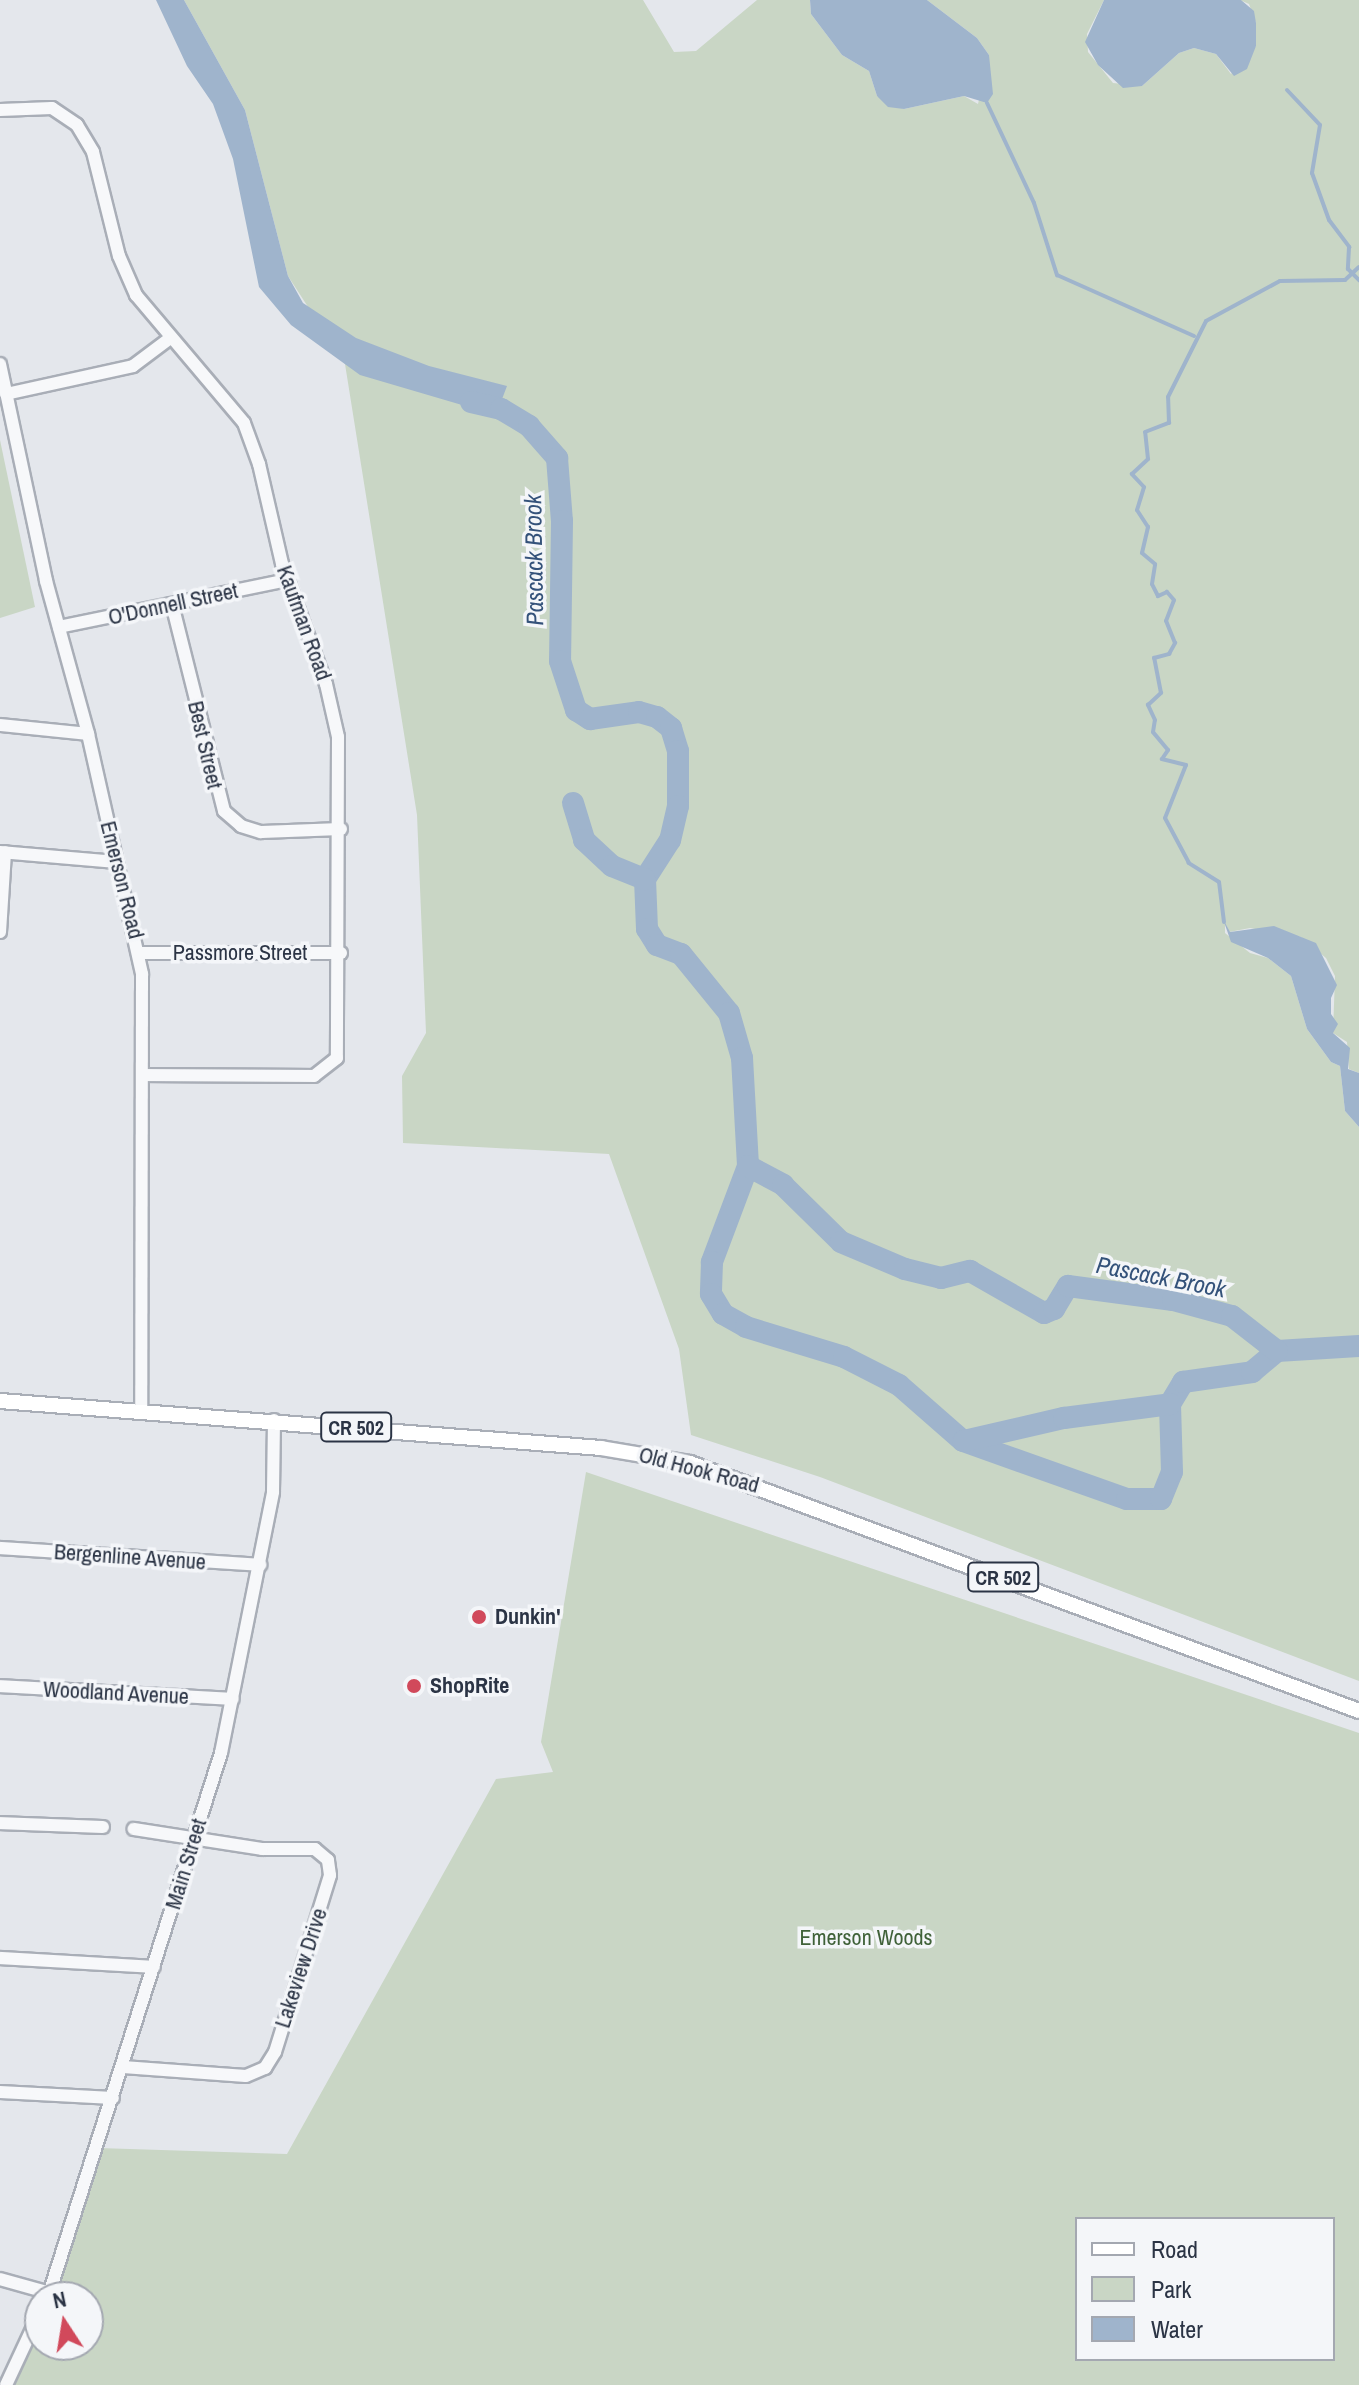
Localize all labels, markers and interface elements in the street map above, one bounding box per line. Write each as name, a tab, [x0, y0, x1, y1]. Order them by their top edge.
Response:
water label: Pascack Brook	[518, 494, 550, 626]
street label: Kaufman Road	[271, 562, 337, 684]
street label: O'Donnell Street	[106, 577, 240, 631]
street label: Best Street	[182, 699, 228, 791]
street label: Emerson Road	[95, 818, 149, 942]
street label: Passmore Street	[173, 940, 307, 966]
water label: Pascack Brook	[1094, 1250, 1228, 1304]
road number: CR 502	[320, 1411, 392, 1443]
street label: Old Hook Road	[636, 1441, 762, 1499]
street label: Bergenline Avenue	[53, 1538, 207, 1576]
road number: CR 502	[967, 1561, 1039, 1593]
place label: Dunkin'	[495, 1604, 560, 1630]
marker: Dunkin'	[470, 1608, 488, 1626]
place label: ShopRite	[430, 1673, 509, 1699]
street label: Woodland Avenue	[42, 1676, 190, 1710]
marker: ShopRite	[405, 1677, 423, 1695]
street label: Main Street	[160, 1816, 212, 1912]
street label: Lakeview Drive	[269, 1905, 333, 2031]
park label: Emerson Woods	[799, 1925, 933, 1951]
legend	[1075, 2217, 1335, 2361]
text: Road	[1151, 2233, 1198, 2265]
text: Park	[1151, 2273, 1191, 2305]
north arrow	[24, 2281, 104, 2361]
text: N	[50, 2283, 69, 2316]
text: Water	[1151, 2313, 1203, 2345]

